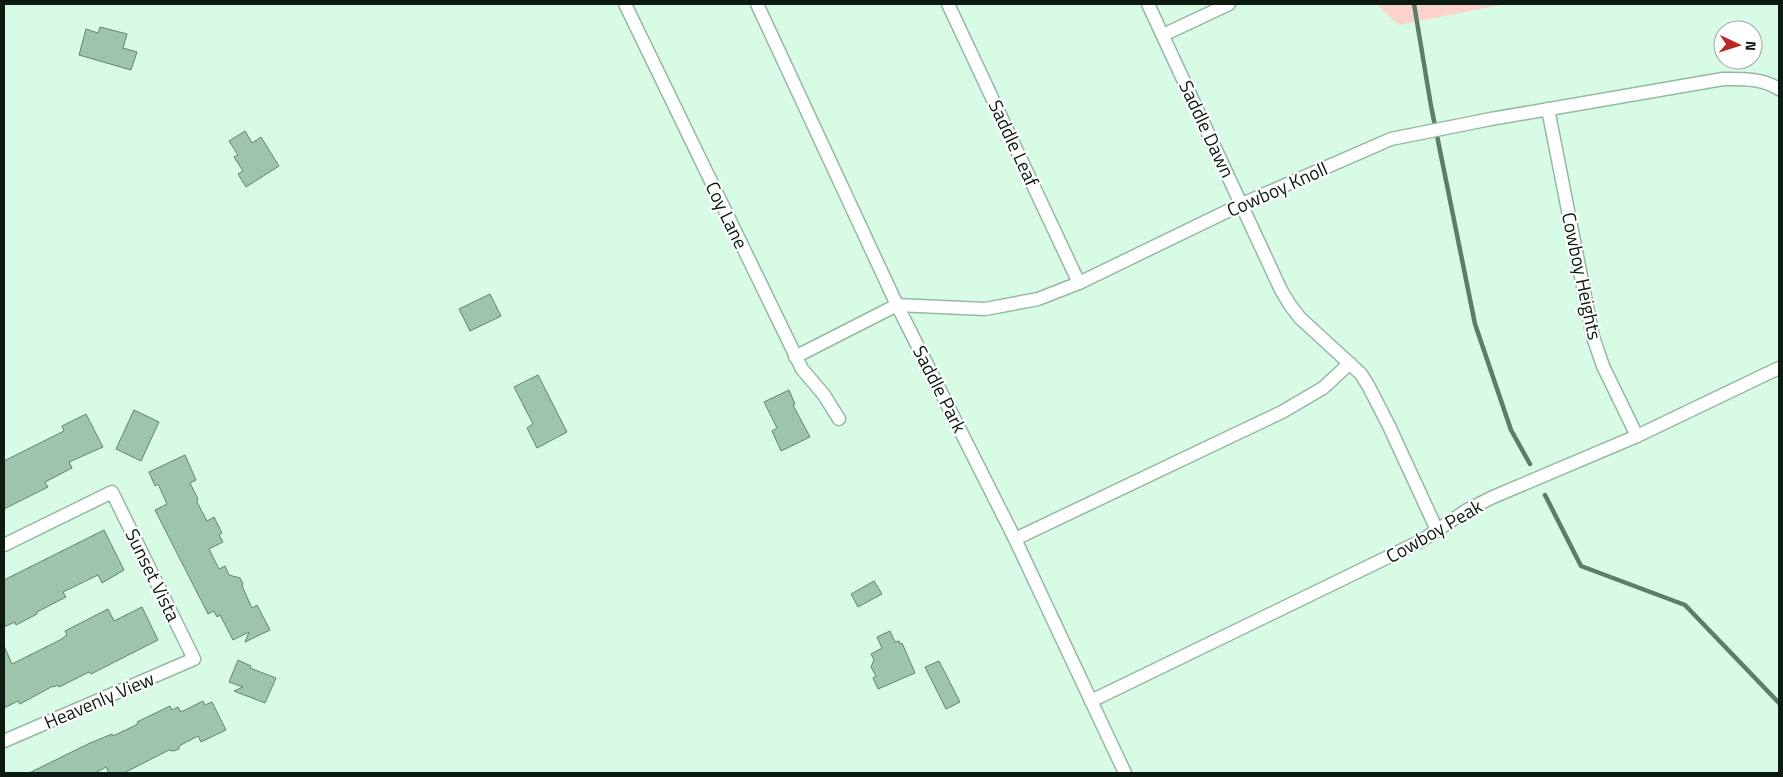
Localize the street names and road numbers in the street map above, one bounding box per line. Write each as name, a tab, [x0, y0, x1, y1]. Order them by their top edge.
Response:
street label: Saddle Dawn	[1172, 75, 1243, 182]
street label: Saddle Leaf	[982, 95, 1047, 191]
street label: Cowboy Knoll	[1222, 153, 1332, 224]
street label: Coy Lane	[699, 176, 756, 253]
street label: Cowboy Heights	[1555, 209, 1610, 342]
street label: Saddle Park	[906, 340, 975, 437]
street label: Cowboy Peak	[1380, 491, 1487, 570]
street label: Sunset Vista	[118, 523, 189, 627]
street label: Heavenly View	[39, 663, 159, 736]

